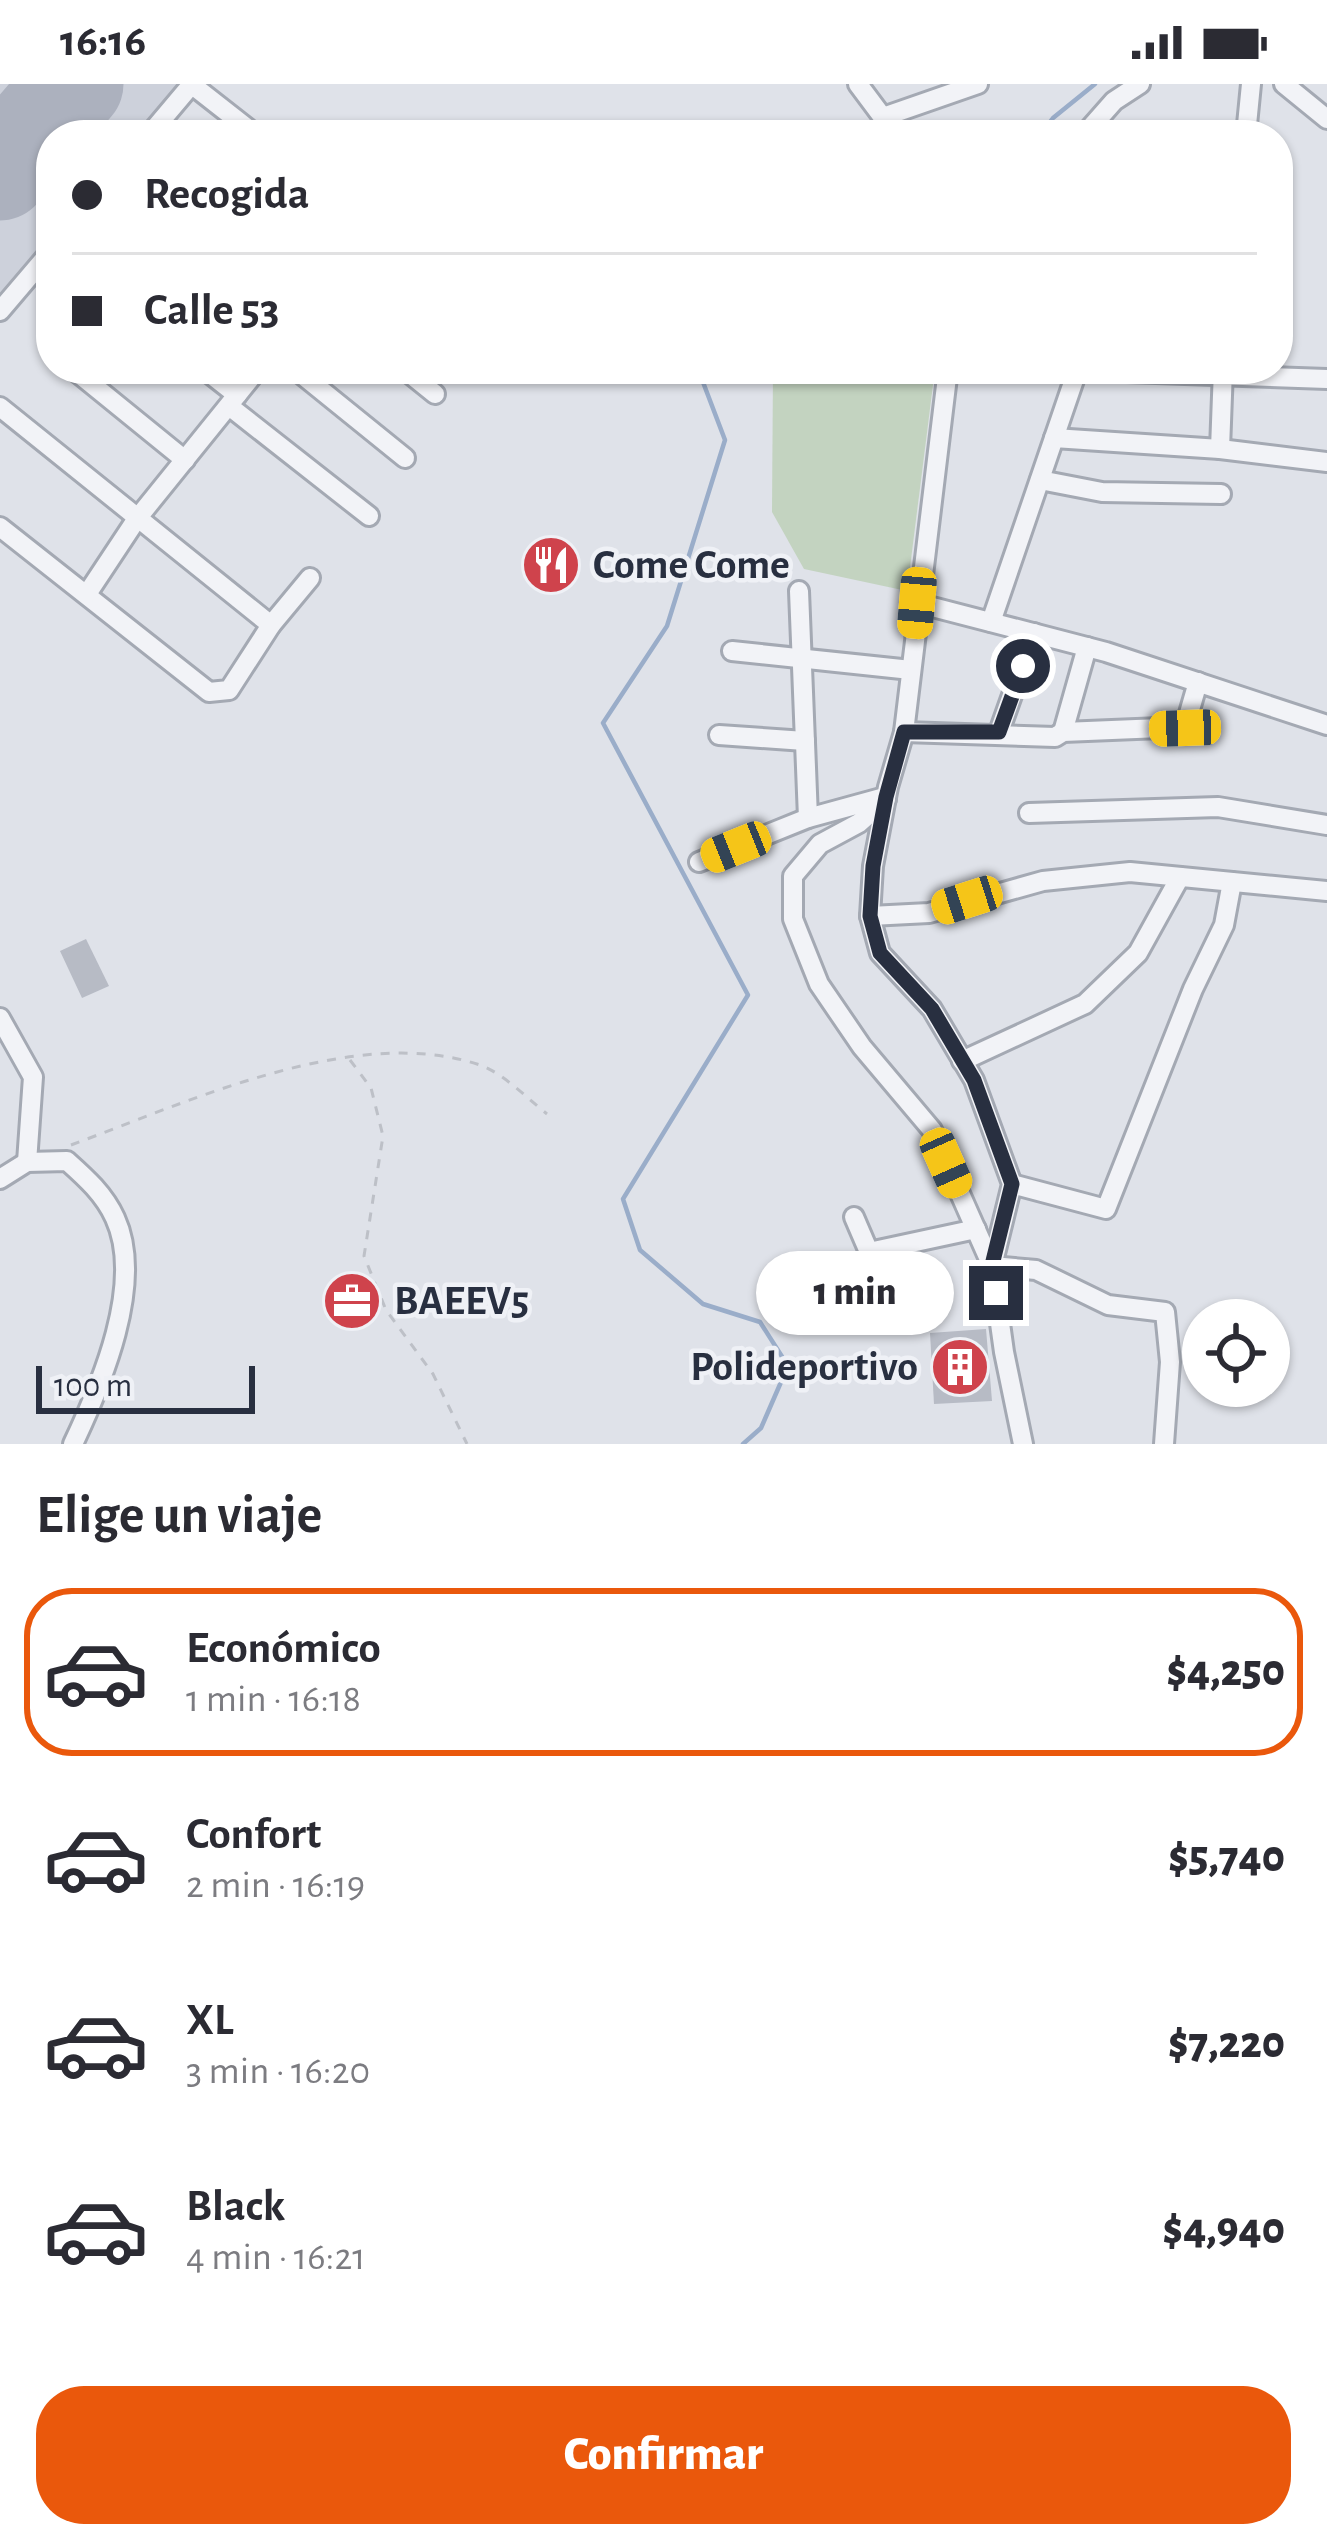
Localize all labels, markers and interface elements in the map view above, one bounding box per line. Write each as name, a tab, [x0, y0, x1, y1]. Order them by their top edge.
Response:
text: 16:16	[60, 19, 146, 64]
text: Recogida	[144, 172, 309, 217]
text: Calle 53	[144, 288, 279, 333]
restaurant icon: Come Come	[520, 534, 582, 596]
place label: Come Come	[593, 544, 790, 586]
car	[896, 566, 938, 640]
route start	[996, 639, 1050, 693]
car	[1148, 709, 1222, 747]
car	[696, 817, 776, 877]
car	[927, 872, 1007, 928]
car	[915, 1123, 977, 1203]
callout: 1 min	[756, 1251, 954, 1335]
route end	[969, 1266, 1023, 1320]
office icon: BAEEV5	[321, 1270, 383, 1332]
text: 1 min	[813, 1273, 897, 1312]
place label: BAEEV5	[394, 1280, 529, 1322]
map controls	[1182, 1299, 1290, 1407]
button: locate	[1182, 1299, 1290, 1407]
building icon: Polideportivo	[929, 1336, 991, 1398]
place label: Polideportivo	[690, 1346, 918, 1388]
scale bar	[36, 1360, 255, 1413]
text: 100 m	[54, 1370, 132, 1403]
text: Elige un viaje	[36, 1489, 322, 1543]
icon: car	[42, 1618, 150, 1726]
text: Económico	[186, 1626, 381, 1671]
text: $4,250	[1166, 1649, 1285, 1694]
text: 1 min · 16:18	[186, 1680, 361, 1719]
icon: car	[42, 1804, 150, 1912]
text: Confort	[186, 1812, 321, 1857]
text: $5,740	[1168, 1835, 1285, 1880]
text: 2 min · 16:19	[186, 1866, 365, 1905]
icon: car	[42, 1990, 150, 2098]
text: XL	[186, 1998, 234, 2043]
text: $7,220	[1168, 2021, 1285, 2066]
text: 3 min · 16:20	[186, 2052, 370, 2091]
icon: car	[42, 2176, 150, 2284]
text: Black	[186, 2184, 285, 2229]
text: $4,940	[1163, 2207, 1285, 2252]
text: 4 min · 16:21	[186, 2238, 366, 2277]
button: Confirmar	[36, 2386, 1291, 2524]

